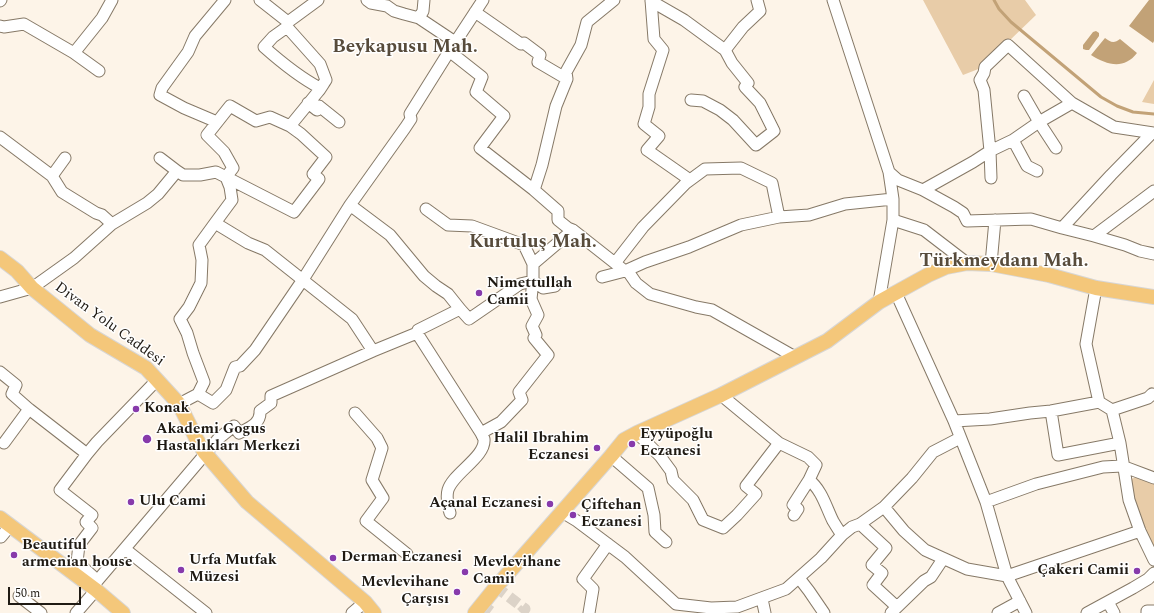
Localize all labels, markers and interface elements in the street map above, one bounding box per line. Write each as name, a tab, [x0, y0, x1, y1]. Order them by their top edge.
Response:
district label: Beykapusu Mah.	[332, 37, 478, 59]
district label: Kurtuluş Mah.	[469, 232, 597, 254]
district label: Türkmeydanı Mah.	[919, 251, 1089, 273]
place label: Nimettullah Camii	[487, 275, 572, 310]
street label: Divan Yolu Caddesi	[51, 279, 167, 371]
marker: Nimettullah Camii	[474, 288, 484, 298]
place label: Konak	[144, 400, 189, 418]
marker: Konak	[131, 404, 141, 414]
place label: Akademi Gogus Hastalıkları Merkezi	[156, 421, 300, 456]
place label: Eyyüpoğlu Eczanesi	[640, 426, 713, 461]
place label: Halil Ibrahim Eczanesi	[493, 430, 589, 465]
marker: Akademi Gogus Hastalıkları Merkezi	[141, 433, 153, 445]
marker: Eyyüpoğlu Eczanesi	[627, 439, 637, 449]
marker: Halil Ibrahim Eczanesi	[592, 443, 602, 453]
place label: Ulu Cami	[139, 493, 206, 511]
place label: Açanal Eczanesi	[429, 495, 542, 513]
marker: Ulu Cami	[126, 497, 136, 507]
place label: Çiftehan Eczanesi	[581, 497, 642, 532]
marker: Açanal Eczanesi	[545, 499, 555, 509]
marker: Çiftehan Eczanesi	[568, 510, 578, 520]
place label: Beautiful armenian house	[22, 537, 132, 572]
place label: Derman Eczanesi	[341, 549, 462, 567]
marker: Beautiful armenian house	[9, 550, 19, 560]
place label: Urfa Mutfak Müzesi	[189, 552, 277, 587]
marker: Derman Eczanesi	[328, 553, 338, 563]
place label: Mevlevihane Camii	[473, 554, 561, 589]
place label: Çakeri Camii	[1037, 562, 1129, 580]
marker: Urfa Mutfak Müzesi	[176, 565, 186, 575]
marker: Çakeri Camii	[1132, 566, 1142, 576]
marker: Mevlevihane Camii	[460, 567, 470, 577]
place label: Mevlevihane Çarşısı	[361, 574, 449, 609]
scale bar	[10, 579, 83, 605]
text: 50 m	[15, 584, 40, 603]
marker: Mevlevihane Çarşısı	[452, 587, 462, 597]

